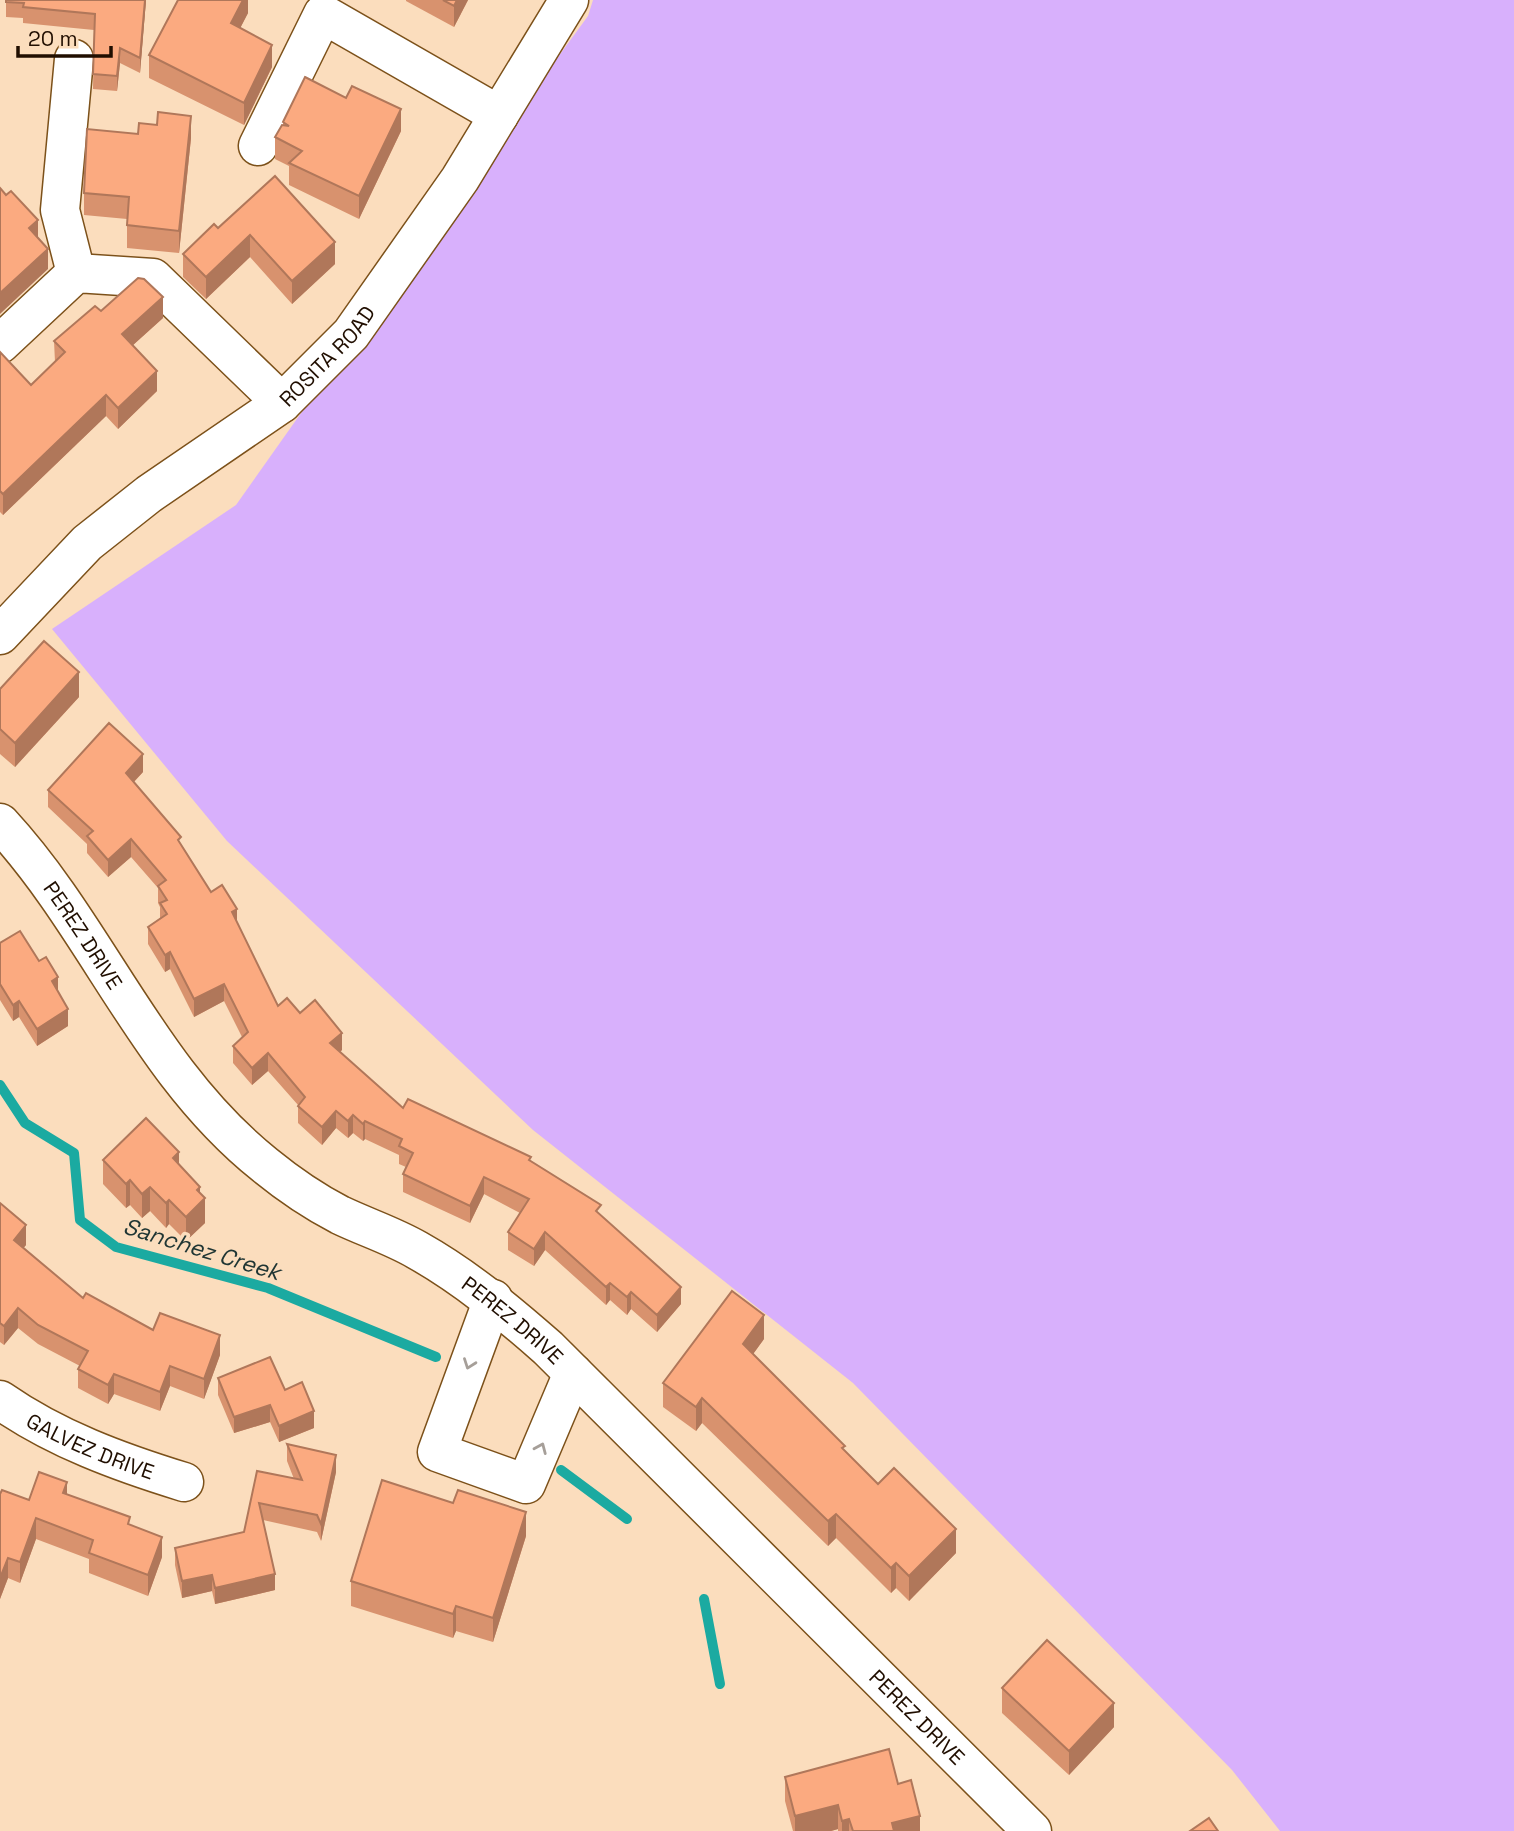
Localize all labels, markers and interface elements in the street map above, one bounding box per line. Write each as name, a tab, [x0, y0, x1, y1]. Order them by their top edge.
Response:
scale bar	[18, 14, 110, 58]
text: 20 m	[28, 25, 78, 52]
street label: ROSITA ROAD	[273, 300, 380, 412]
street label: PEREZ DRIVE	[38, 876, 129, 994]
water label: Sanchez Creek	[120, 1211, 287, 1288]
street label: PEREZ DRIVE	[457, 1270, 570, 1370]
one-way arrow	[463, 1357, 477, 1369]
street label: GALVEZ DRIVE	[22, 1406, 158, 1485]
one-way arrow	[533, 1443, 547, 1456]
street label: PEREZ DRIVE	[864, 1663, 971, 1770]

